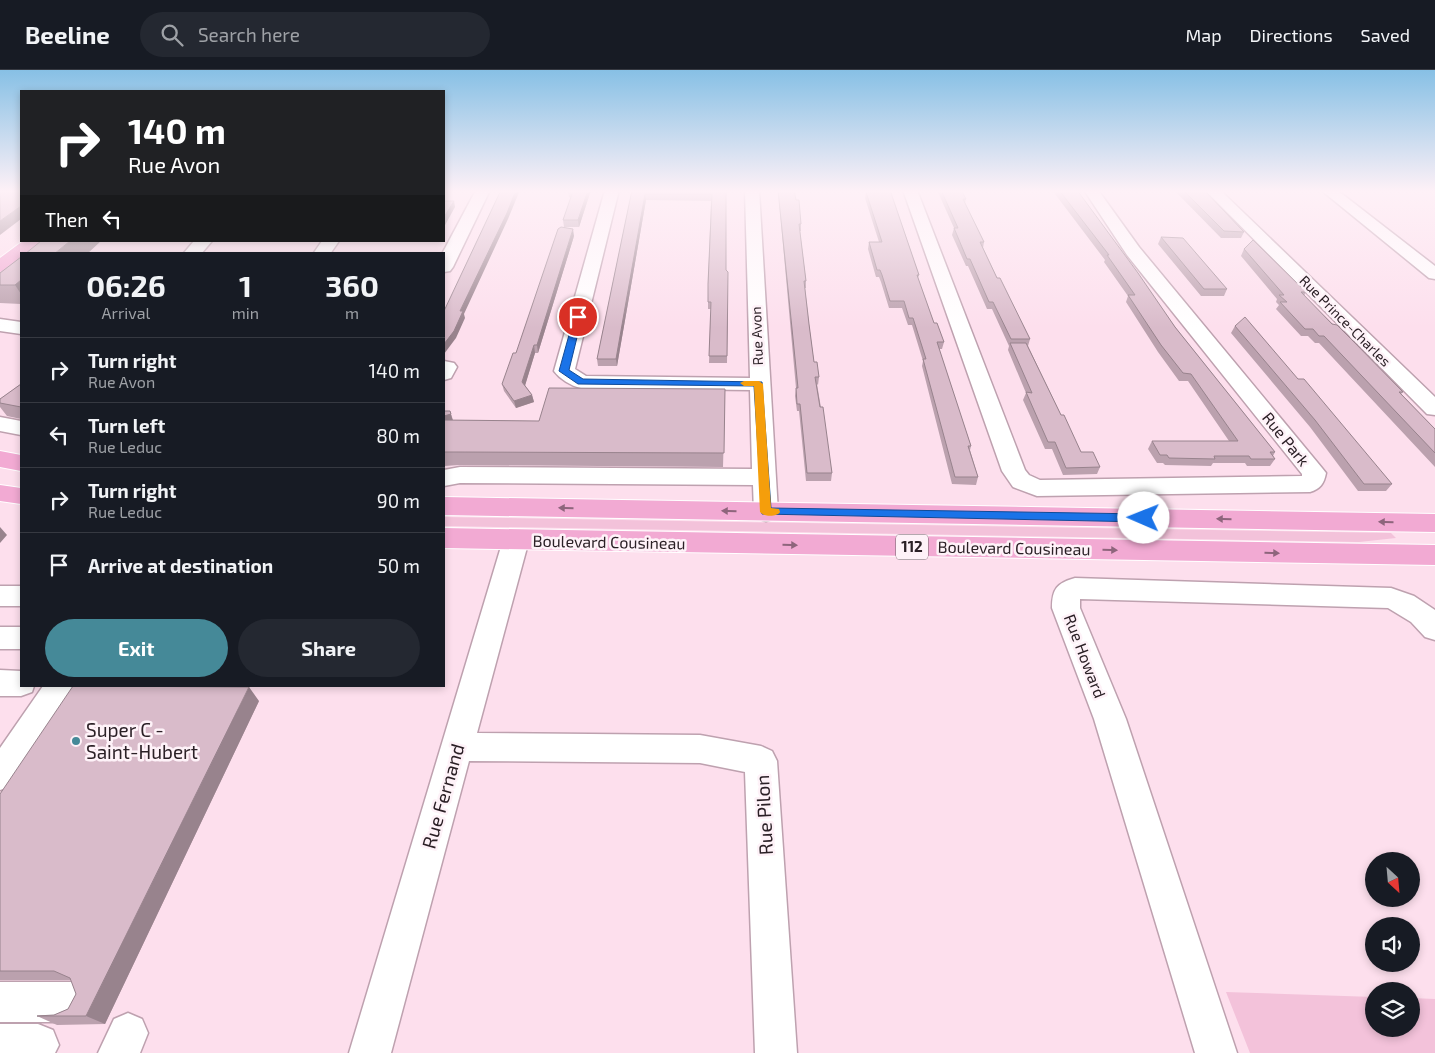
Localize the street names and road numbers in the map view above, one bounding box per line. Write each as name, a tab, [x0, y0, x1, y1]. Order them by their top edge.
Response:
street label: Rue Prince-Charles	[1296, 272, 1394, 370]
street label: Rue Avon	[747, 306, 766, 366]
street label: Rue Park	[1259, 408, 1314, 469]
street label: Boulevard Cousineau	[532, 531, 686, 552]
road number: 112	[896, 534, 928, 560]
street label: Boulevard Cousineau	[937, 537, 1091, 558]
street label: Rue Howard	[1061, 611, 1110, 700]
street label: Rue Fernand	[417, 741, 468, 851]
street label: Rue Pilon	[750, 774, 777, 856]

